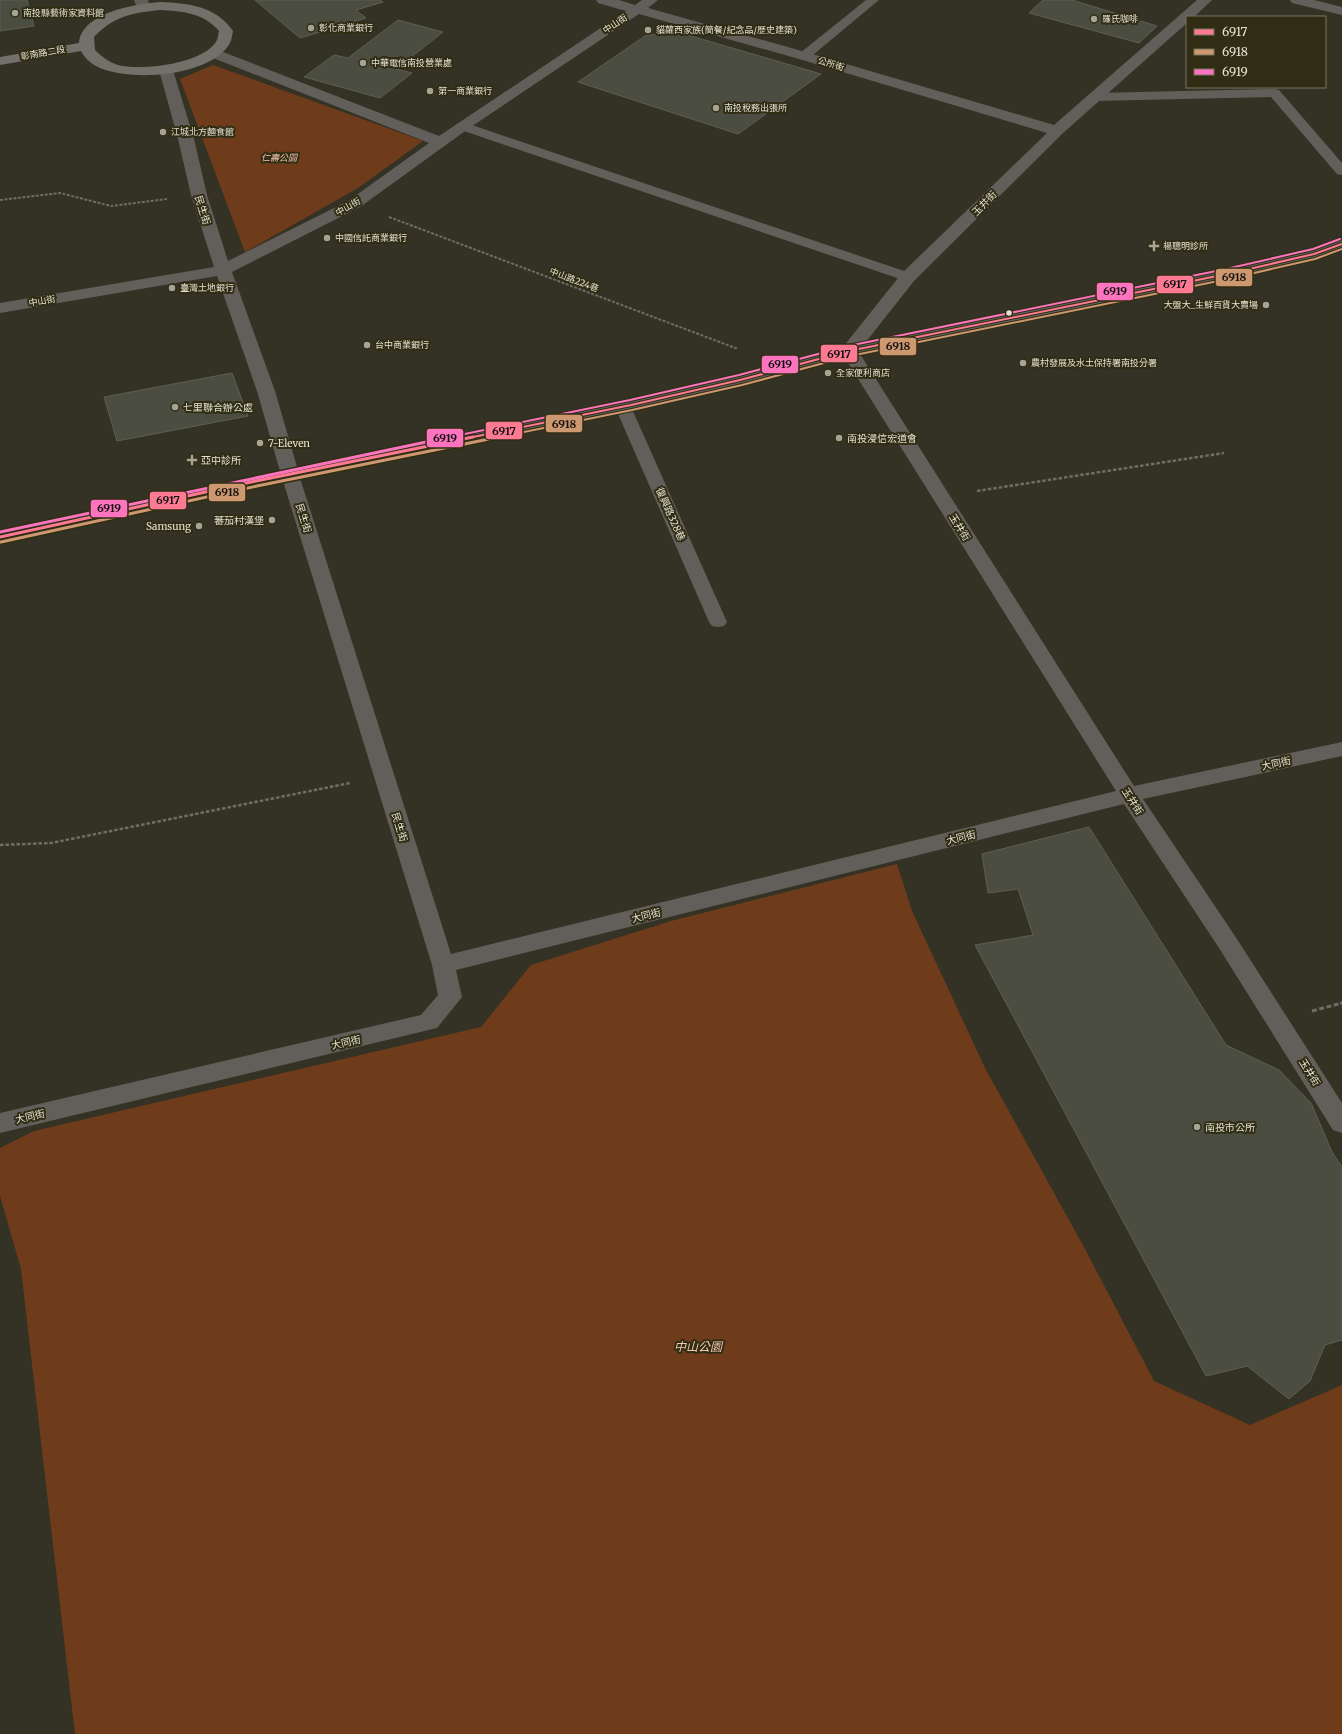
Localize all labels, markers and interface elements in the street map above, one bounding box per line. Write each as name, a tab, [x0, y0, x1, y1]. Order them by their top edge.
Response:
place label: 南投縣藝術家資料館	[23, 7, 104, 18]
marker: 南投縣藝術家資料館	[10, 8, 20, 18]
street label: 中山街	[600, 11, 629, 36]
place label: 羅氏咖啡	[1102, 13, 1138, 24]
marker: 羅氏咖啡	[1089, 14, 1099, 24]
legend	[1186, 16, 1326, 88]
place label: 彰化商業銀行	[319, 22, 373, 33]
marker: 彰化商業銀行	[306, 23, 316, 33]
place label: 貓蘿西家族(簡餐/紀念品/歷史建築)	[656, 24, 797, 35]
text: 6917	[1222, 24, 1247, 39]
marker: 貓蘿西家族(簡餐/紀念品/歷史建築)	[643, 25, 653, 35]
street label: 彰南路二段	[20, 43, 66, 62]
text: 6918	[1222, 44, 1248, 59]
street label: 公所街	[817, 54, 846, 73]
place label: 中華電信南投營業處	[371, 57, 452, 68]
marker: 中華電信南投營業處	[358, 58, 368, 68]
text: 6919	[1222, 64, 1248, 79]
place label: 第一商業銀行	[438, 85, 492, 96]
marker: 第一商業銀行	[425, 86, 435, 96]
place label: 南投稅務出張所	[724, 102, 787, 113]
marker: 南投稅務出張所	[711, 103, 721, 113]
place label: 江城北方麵食館	[171, 126, 234, 137]
marker: 江城北方麵食館	[158, 127, 168, 137]
park label: 仁壽公園	[261, 152, 299, 163]
street label: 玉井街	[969, 188, 1000, 219]
street label: 民生街	[192, 194, 213, 226]
street label: 中山街	[333, 195, 362, 218]
place label: 中國信託商業銀行	[335, 232, 407, 243]
marker: 中國信託商業銀行	[322, 233, 332, 243]
marker: 楊聰明診所	[1148, 240, 1160, 252]
place label: 楊聰明診所	[1163, 240, 1208, 251]
street label: 中山路224巷	[548, 265, 600, 294]
line badge: 6918	[1215, 268, 1253, 287]
text: 6918	[1222, 270, 1246, 284]
line badge: 6917	[1156, 275, 1194, 294]
text: 6917	[1163, 277, 1187, 291]
place label: 臺灣土地銀行	[180, 282, 234, 293]
line badge: 6919	[1096, 282, 1134, 301]
marker: 臺灣土地銀行	[167, 283, 177, 293]
text: 6919	[1103, 284, 1127, 298]
street label: 中山街	[28, 293, 56, 308]
place label: 大盤大_生鮮百貨大賣場	[1163, 299, 1258, 310]
marker: 大盤大_生鮮百貨大賣場	[1261, 300, 1271, 310]
unlabelled marker	[1004, 308, 1014, 318]
line badge: 6918	[879, 337, 917, 356]
place label: 台中商業銀行	[375, 339, 429, 350]
text: 6918	[886, 339, 910, 353]
marker: 台中商業銀行	[362, 340, 372, 350]
line badge: 6917	[820, 344, 858, 363]
text: 6917	[827, 347, 851, 361]
line badge: 6919	[761, 355, 799, 374]
text: 6919	[768, 357, 792, 371]
place label: 農村發展及水土保持署南投分署	[1031, 357, 1157, 368]
marker: 農村發展及水土保持署南投分署	[1018, 358, 1028, 368]
place label: 全家便利商店	[836, 367, 890, 378]
marker: 全家便利商店	[823, 368, 833, 378]
place label: 七里聯合辦公處	[183, 401, 253, 414]
marker: 七里聯合辦公處	[170, 402, 180, 412]
line badge: 6918	[545, 414, 583, 433]
text: 6918	[552, 417, 576, 431]
line badge: 6917	[485, 421, 523, 440]
text: 6917	[492, 424, 516, 438]
line badge: 6919	[426, 428, 464, 448]
text: 6919	[433, 431, 457, 445]
place label: 南投浸信宏道會	[847, 432, 917, 445]
marker: 南投浸信宏道會	[834, 433, 844, 443]
place label: 7-Eleven	[268, 437, 310, 450]
marker: 7-Eleven	[255, 438, 265, 448]
marker: 亞中診所	[186, 454, 198, 466]
place label: 亞中診所	[201, 454, 241, 467]
line badge: 6918	[208, 483, 246, 502]
text: 6918	[215, 485, 239, 499]
street label: 復興路328巷	[653, 485, 688, 543]
line badge: 6917	[149, 491, 187, 510]
text: 6917	[156, 493, 180, 507]
line badge: 6919	[90, 499, 128, 518]
text: 6919	[97, 501, 121, 515]
street label: 民生街	[293, 502, 314, 534]
street label: 玉井街	[946, 511, 973, 543]
place label: 蕃茄村漢堡	[214, 514, 264, 527]
marker: 蕃茄村漢堡	[267, 515, 277, 525]
place label: Samsung	[146, 520, 191, 533]
marker: Samsung	[194, 521, 204, 531]
street label: 大同街	[1260, 754, 1292, 773]
street label: 玉井街	[1119, 785, 1146, 817]
street label: 民生街	[389, 811, 410, 843]
street label: 大同街	[945, 828, 977, 847]
street label: 大同街	[630, 906, 662, 925]
street label: 大同街	[330, 1033, 362, 1052]
street label: 玉井街	[1296, 1056, 1323, 1088]
street label: 大同街	[14, 1107, 46, 1126]
place label: 南投市公所	[1205, 1121, 1255, 1134]
marker: 南投市公所	[1192, 1122, 1202, 1132]
park label: 中山公園	[674, 1339, 724, 1354]

